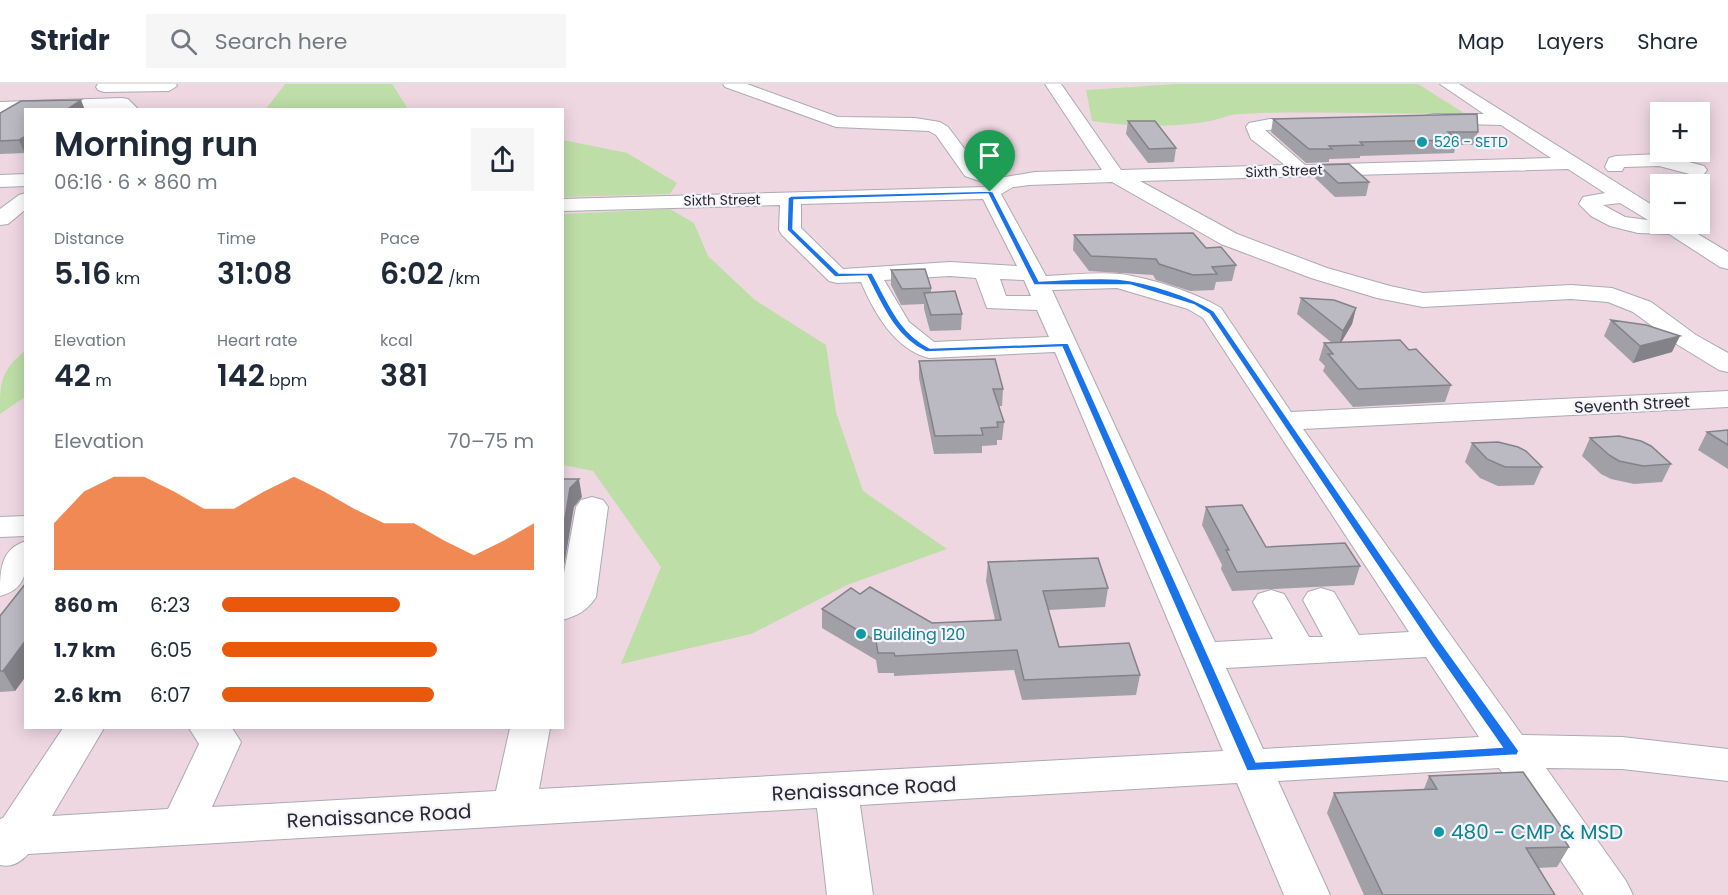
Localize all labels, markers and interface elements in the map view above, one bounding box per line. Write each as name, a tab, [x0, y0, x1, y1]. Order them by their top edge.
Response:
search box	[146, 14, 566, 68]
text: Stridr	[30, 21, 110, 60]
icon: search	[167, 25, 200, 58]
text: Search here	[215, 26, 347, 57]
text: Map	[1458, 27, 1504, 56]
text: Layers	[1537, 27, 1604, 56]
text: Share	[1637, 27, 1698, 56]
map controls	[1650, 102, 1710, 234]
button: +	[1650, 102, 1710, 162]
text: Morning run	[54, 121, 258, 168]
button: share	[471, 128, 534, 191]
pin	[964, 130, 1015, 192]
place label: 526 - SETD	[1434, 132, 1508, 152]
marker: 526 - SETD	[1415, 135, 1429, 149]
icon: arrive	[973, 139, 1006, 172]
street label: Sixth Street	[1245, 160, 1323, 182]
text: 06:16 · 6 × 860 m	[54, 168, 218, 196]
button: −	[1650, 174, 1710, 234]
street label: Sixth Street	[683, 189, 761, 211]
text: Distance	[54, 227, 124, 250]
text: Time	[217, 227, 256, 250]
text: Pace	[380, 227, 420, 250]
text: 5.16	[54, 252, 111, 295]
text: 31:08	[217, 252, 292, 295]
text: 6:02	[380, 252, 444, 295]
text: km	[111, 267, 140, 290]
text: /km	[444, 267, 480, 290]
text: Elevation	[54, 329, 126, 352]
text: Heart rate	[217, 329, 297, 352]
text: kcal	[380, 329, 413, 352]
text: 42	[54, 354, 91, 397]
text: 142	[217, 354, 265, 397]
text: 381	[380, 354, 428, 397]
text: m	[91, 369, 112, 392]
text: bpm	[265, 369, 307, 392]
street label: Seventh Street	[1574, 390, 1691, 419]
text: Elevation	[54, 427, 144, 455]
text: 70–75 m	[448, 427, 534, 455]
text: 860 m	[54, 591, 118, 619]
text: 6:23	[150, 591, 190, 619]
place label: Building 120	[873, 623, 965, 646]
marker: Building 120	[854, 627, 868, 641]
text: 1.7 km	[54, 636, 116, 664]
text: 6:05	[150, 636, 192, 664]
text: 2.6 km	[54, 681, 122, 709]
text: 6:07	[150, 681, 190, 709]
street label: Renaissance Road	[771, 770, 957, 808]
street label: Renaissance Road	[286, 797, 472, 835]
place label: 480 - CMP & MSD	[1451, 818, 1623, 846]
marker: 480 - CMP & MSD	[1432, 825, 1446, 839]

